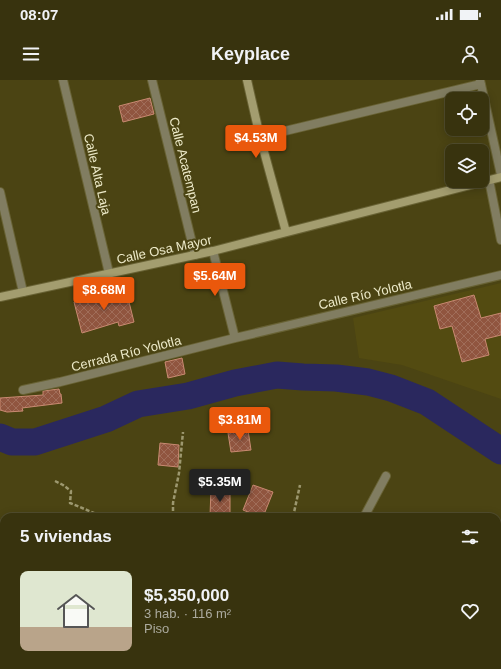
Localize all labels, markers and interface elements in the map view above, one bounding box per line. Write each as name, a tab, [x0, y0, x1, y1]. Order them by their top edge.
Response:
text: 08:07	[20, 6, 58, 23]
icon: menu	[20, 43, 42, 65]
icon: person	[459, 43, 481, 65]
text: Keyplace	[211, 44, 290, 64]
map controls	[445, 92, 489, 188]
button: locate	[445, 92, 489, 136]
street label: Calle Acatempan	[166, 116, 205, 215]
pin: $4.53M	[223, 125, 289, 159]
text: $4.53M	[234, 130, 278, 145]
street label: Calle Alta Laja	[81, 132, 114, 217]
button: layers	[445, 144, 489, 188]
street label: Calle Osa Mayor	[115, 232, 214, 267]
pin: $5.64M	[182, 263, 248, 297]
text: $5.64M	[193, 268, 237, 283]
street label: Calle Río Yolotla	[317, 276, 414, 313]
pin: $8.68M	[71, 277, 137, 311]
text: $8.68M	[82, 282, 126, 297]
street label: Cerrada Río Yolotla	[70, 332, 183, 374]
pin: $3.81M	[207, 407, 273, 441]
text: $3.81M	[218, 412, 262, 427]
pin: $5.35M	[187, 469, 253, 503]
text: $5.35M	[198, 474, 242, 489]
icon: filters	[459, 526, 481, 548]
text: 5 viviendas	[20, 527, 112, 546]
text: $5,350,000	[144, 586, 229, 605]
icon: home	[52, 587, 100, 635]
icon: heart	[459, 600, 481, 622]
text: 3 hab. · 116 m²	[144, 606, 231, 621]
text: Piso	[144, 621, 169, 636]

